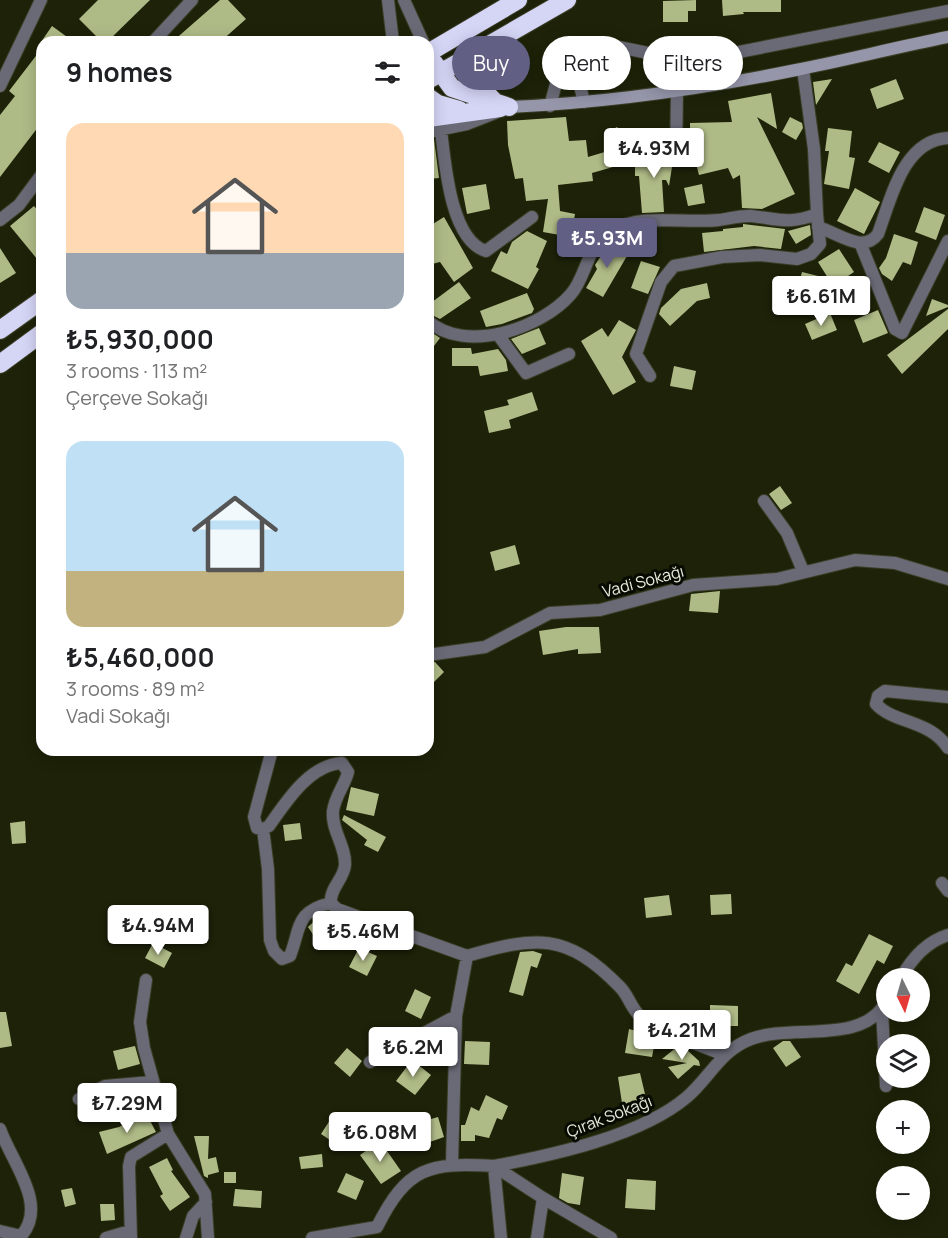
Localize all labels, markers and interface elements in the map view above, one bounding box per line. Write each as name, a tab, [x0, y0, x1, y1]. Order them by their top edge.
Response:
chip: Buy	[452, 36, 530, 90]
chip: Rent	[542, 36, 631, 90]
chip: Filters	[643, 36, 743, 90]
text: 9 homes	[66, 54, 173, 90]
icon: filters	[371, 56, 404, 89]
pin: ₺4.93M	[605, 128, 703, 179]
text: ₺4.93M	[618, 134, 690, 161]
icon: home	[181, 162, 289, 270]
pin: ₺5.93M	[558, 218, 656, 269]
text: ₺5.93M	[571, 224, 643, 251]
pin: ₺6.61M	[772, 276, 870, 327]
text: ₺6.61M	[786, 282, 856, 309]
text: ₺5,930,000	[66, 321, 214, 357]
text: 3 rooms · 113 m²	[66, 357, 207, 384]
text: Çerçeve Sokağı	[66, 384, 208, 411]
icon: home	[181, 480, 289, 588]
street label: Vadi Sokağı	[600, 560, 686, 602]
text: ₺5,460,000	[66, 639, 215, 675]
text: 3 rooms · 89 m²	[66, 675, 205, 702]
text: Vadi Sokağı	[66, 702, 171, 729]
pin: ₺4.94M	[109, 905, 207, 956]
text: ₺4.94M	[122, 911, 194, 938]
pin: ₺5.46M	[314, 911, 412, 962]
text: ₺5.46M	[327, 917, 399, 944]
north arrow	[876, 968, 930, 1022]
map controls	[876, 968, 930, 1220]
pin: ₺4.21M	[633, 1010, 731, 1061]
text: ₺4.21M	[648, 1016, 716, 1043]
pin: ₺6.2M	[371, 1027, 455, 1078]
text: ₺6.2M	[383, 1033, 443, 1060]
button: layers	[876, 1034, 930, 1088]
pin: ₺7.29M	[78, 1083, 176, 1134]
text: ₺7.29M	[91, 1089, 163, 1116]
street label: Çırak Sokağı	[563, 1090, 655, 1142]
button: +	[876, 1100, 930, 1154]
pin: ₺6.08M	[331, 1112, 429, 1163]
text: ₺6.08M	[343, 1118, 417, 1145]
button: −	[876, 1166, 930, 1220]

